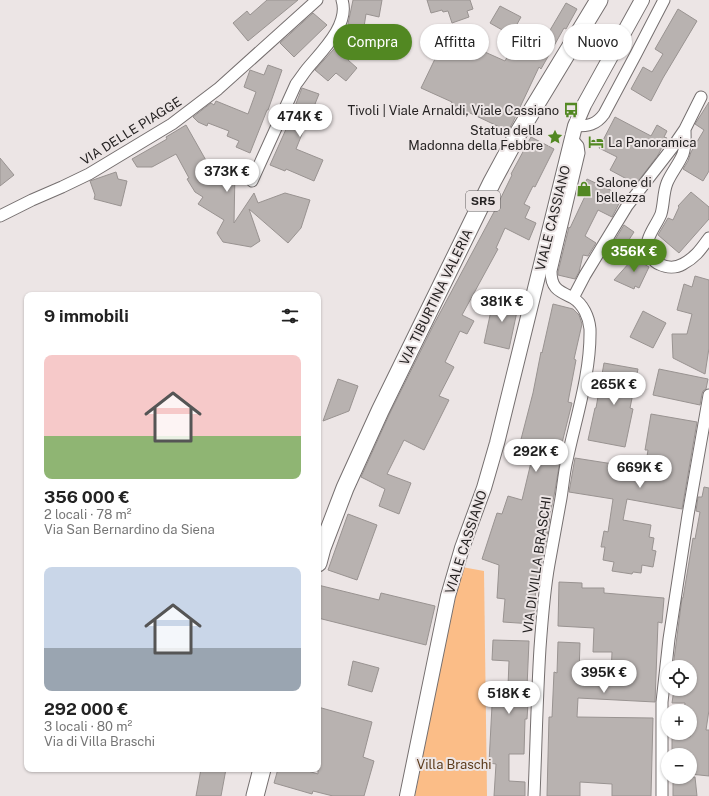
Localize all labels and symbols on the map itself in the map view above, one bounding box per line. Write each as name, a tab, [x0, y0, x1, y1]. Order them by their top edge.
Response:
street label: VIA DELLE PIAGGE	[78, 94, 184, 168]
bus stop icon: Tivoli | Viale Arnaldi, Viale Cassiano	[562, 101, 580, 119]
place label: Tivoli | Viale Arnaldi, Viale Cassiano	[347, 103, 559, 118]
pin: 474K €	[267, 104, 333, 138]
place label: Statua della Madonna della Febbre	[408, 123, 543, 153]
place icon: Statua della Madonna della Febbre	[546, 128, 564, 146]
hotel icon: La Panoramica	[587, 133, 605, 151]
place label: La Panoramica	[608, 135, 697, 150]
pin: 373K €	[194, 159, 260, 193]
street label: VIALE CASSIANO	[533, 164, 573, 272]
place label: Salone di bellezza	[596, 175, 652, 205]
shop icon: Salone di bellezza	[575, 180, 593, 198]
road number: SR5	[466, 191, 500, 211]
street label: VIA TIBURTINA VALERIA	[396, 226, 476, 368]
pin: 356K €	[601, 239, 667, 273]
pin: 381K €	[469, 289, 535, 323]
pin: 265K €	[581, 372, 647, 406]
pin: 292K €	[503, 439, 569, 473]
pin: 669K €	[607, 455, 673, 489]
street label: VIALE CASSIANO	[442, 488, 490, 596]
street label: VIA DI VILLA BRASCHI	[520, 496, 554, 634]
pin: 395K €	[571, 660, 637, 694]
pin: 518K €	[476, 681, 542, 715]
park label: Villa Braschi	[417, 757, 491, 772]

